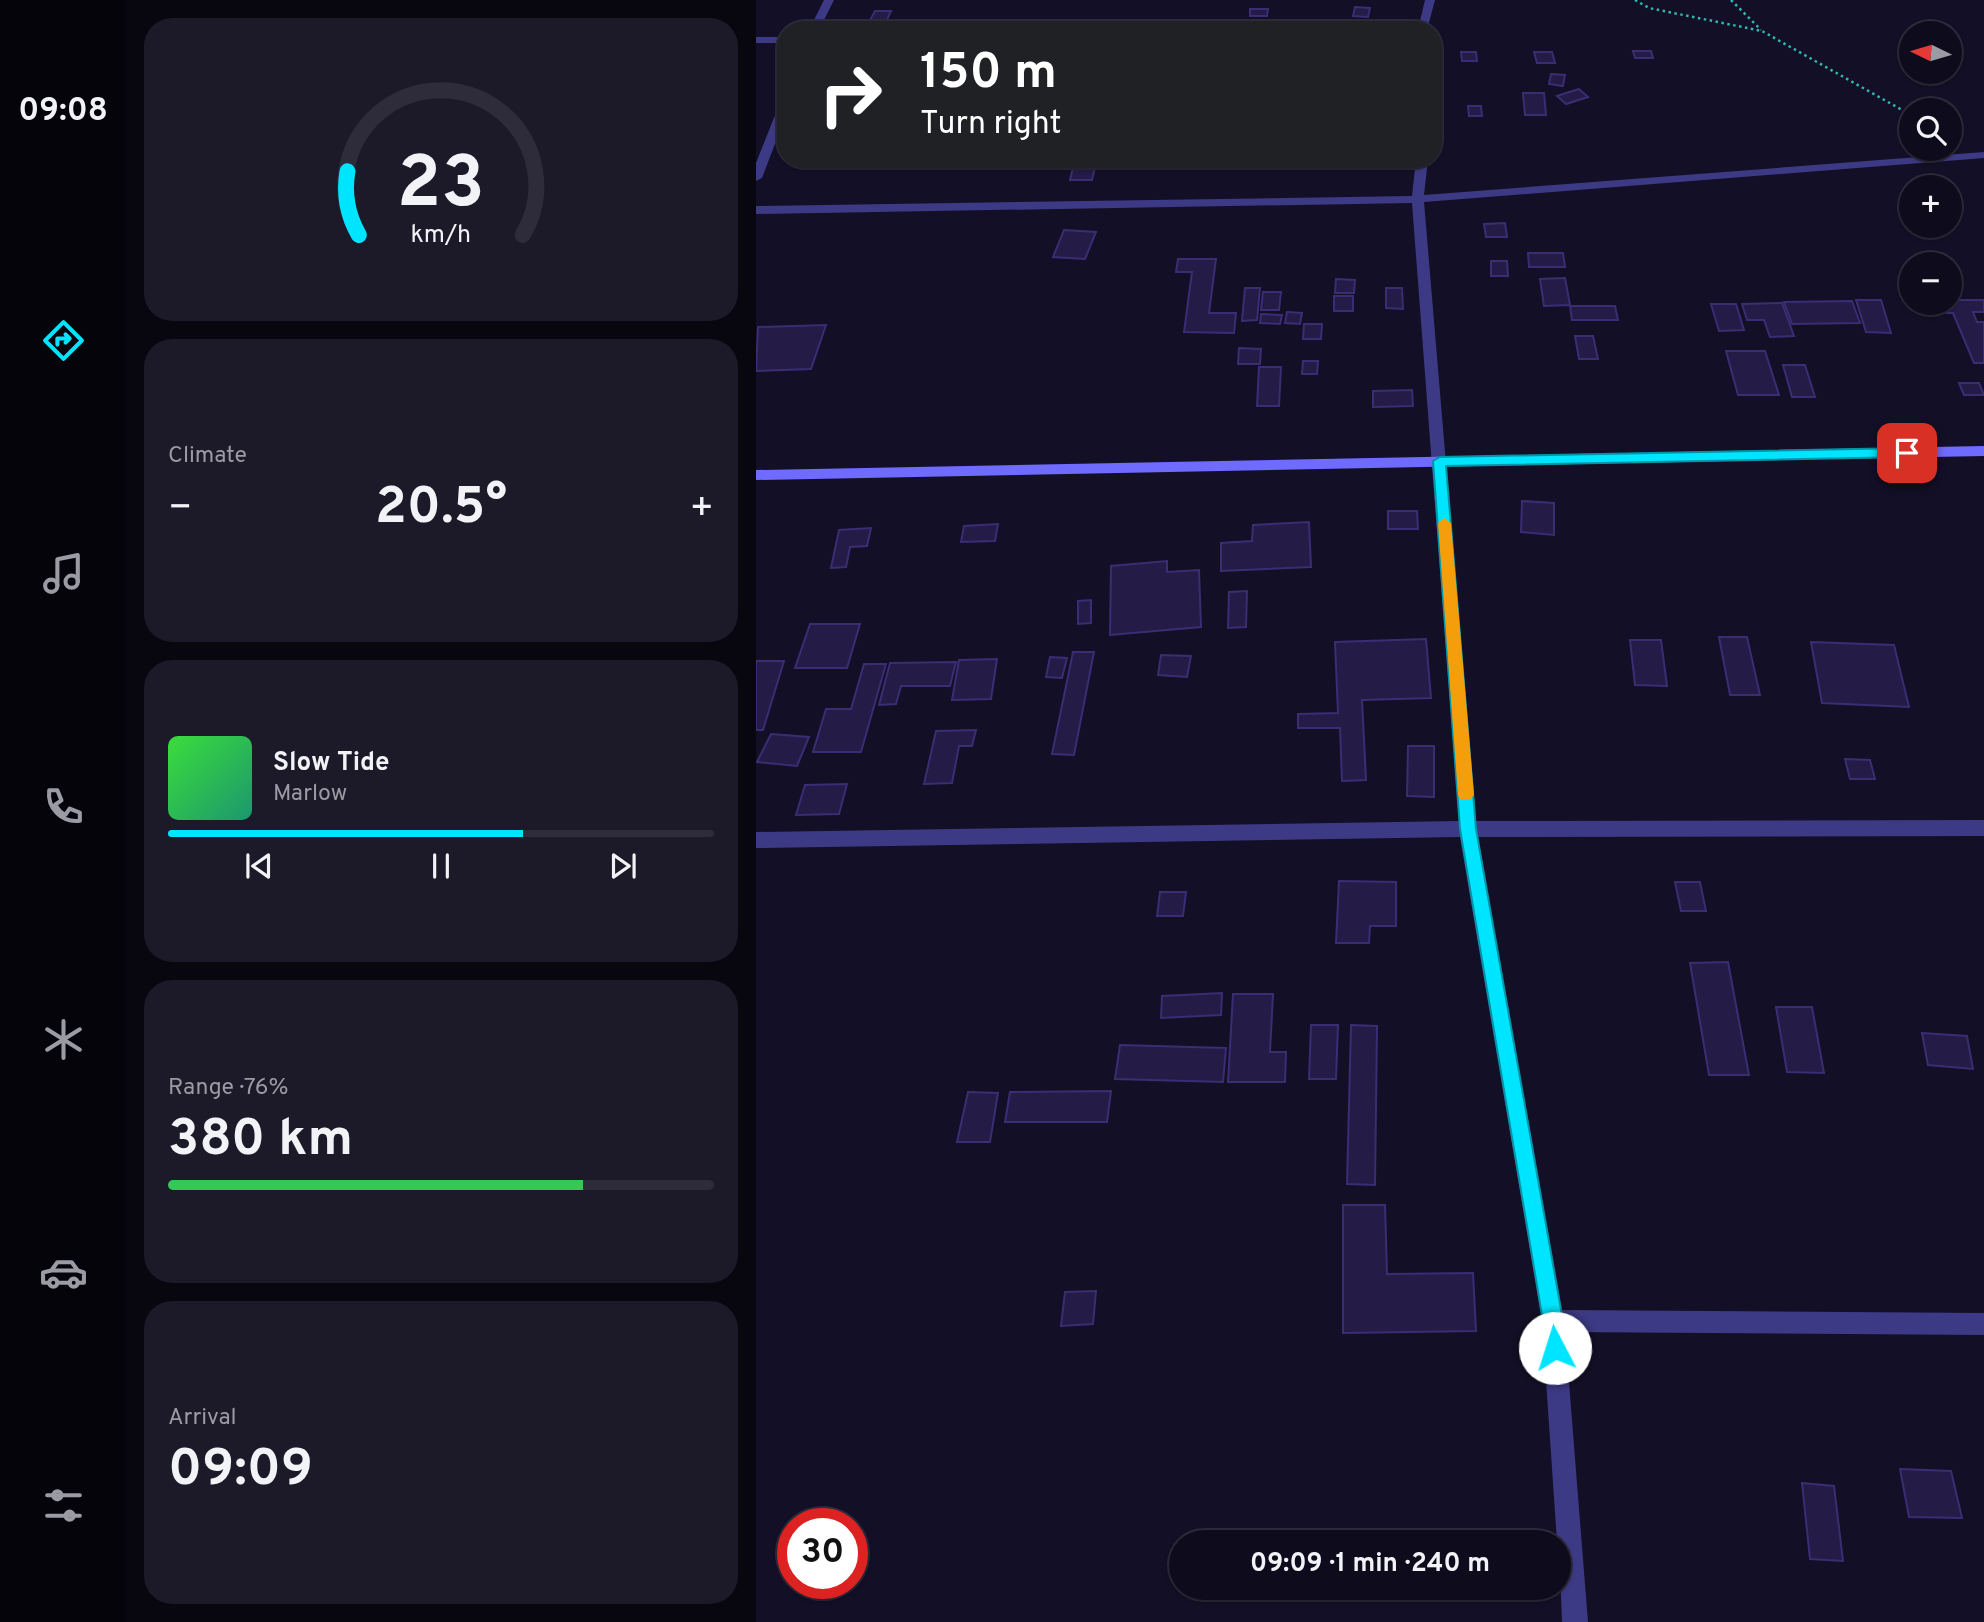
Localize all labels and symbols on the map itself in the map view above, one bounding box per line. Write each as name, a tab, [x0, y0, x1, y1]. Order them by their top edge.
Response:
north arrow	[1899, 21, 1962, 84]
pin	[1877, 423, 1937, 483]
position arrow	[1518, 1311, 1592, 1385]
speed limit sign: 30	[777, 1508, 868, 1599]

